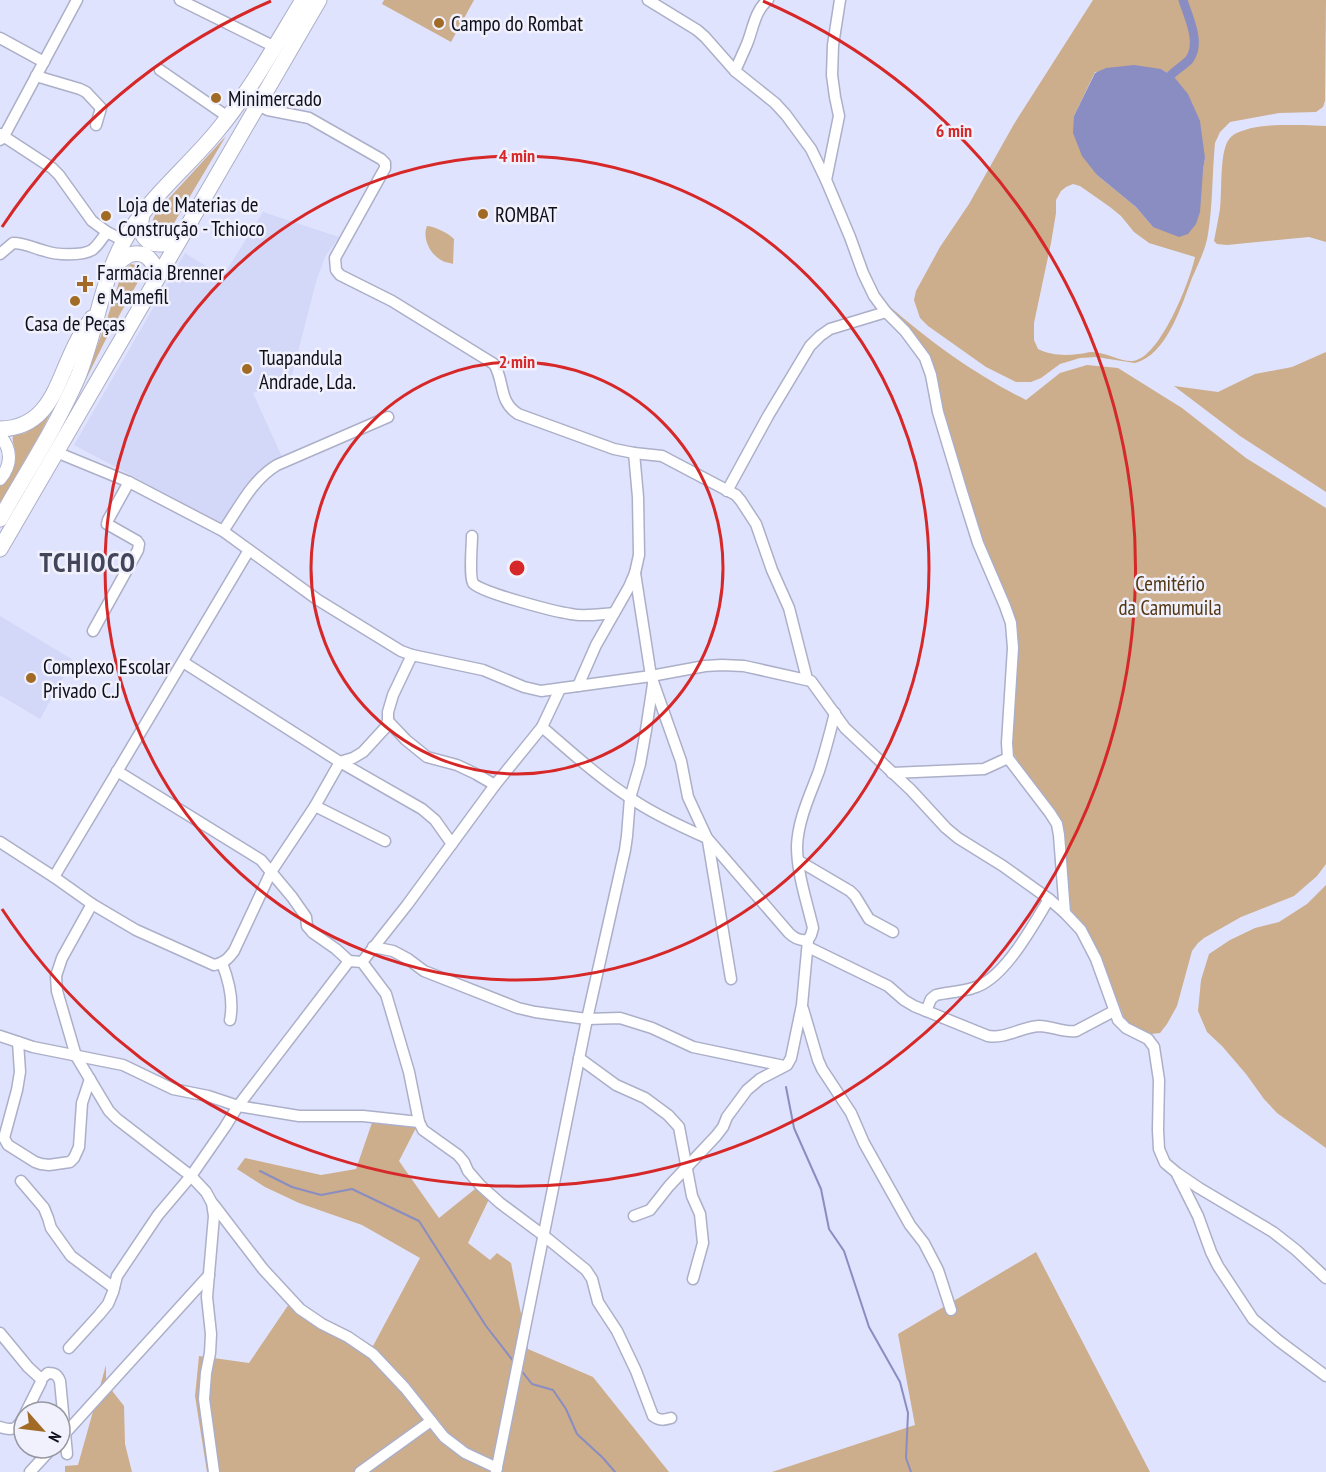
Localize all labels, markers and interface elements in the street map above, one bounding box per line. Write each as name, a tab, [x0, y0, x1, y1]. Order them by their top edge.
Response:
place label: Campo do Rombat	[451, 10, 583, 37]
marker: Campo do Rombat	[432, 16, 446, 30]
place label: Minimercado	[228, 85, 322, 112]
marker: Minimercado	[209, 91, 223, 105]
text: 6 min	[936, 119, 972, 142]
text: 4 min	[499, 144, 535, 167]
place label: Loja de Materias de Construção - Tchioco	[118, 191, 265, 242]
place label: ROMBAT	[495, 201, 558, 228]
marker: ROMBAT	[476, 207, 490, 221]
marker: Loja de Materias de Construção - Tchioco	[99, 209, 113, 223]
place label: Farmácia Brenner e Mamefil	[97, 259, 224, 310]
marker: Farmácia Brenner e Mamefil	[78, 277, 92, 291]
marker: Casa de Peças	[68, 294, 82, 308]
place label: Casa de Peças	[25, 310, 125, 337]
place label: Tuapandula Andrade, Lda.	[259, 344, 356, 395]
text: 2 min	[499, 350, 535, 373]
marker: Tuapandula Andrade, Lda.	[240, 362, 254, 376]
district label: TCHIOCO	[39, 545, 137, 579]
centre of rings	[507, 558, 527, 578]
park label: Cemitério da Camumuila	[1118, 570, 1222, 621]
place label: Complexo Escolar Privado C.J	[43, 653, 170, 704]
marker: Complexo Escolar Privado C.J	[24, 671, 38, 685]
north arrow	[12, 1400, 72, 1460]
text: N	[44, 1429, 66, 1446]

